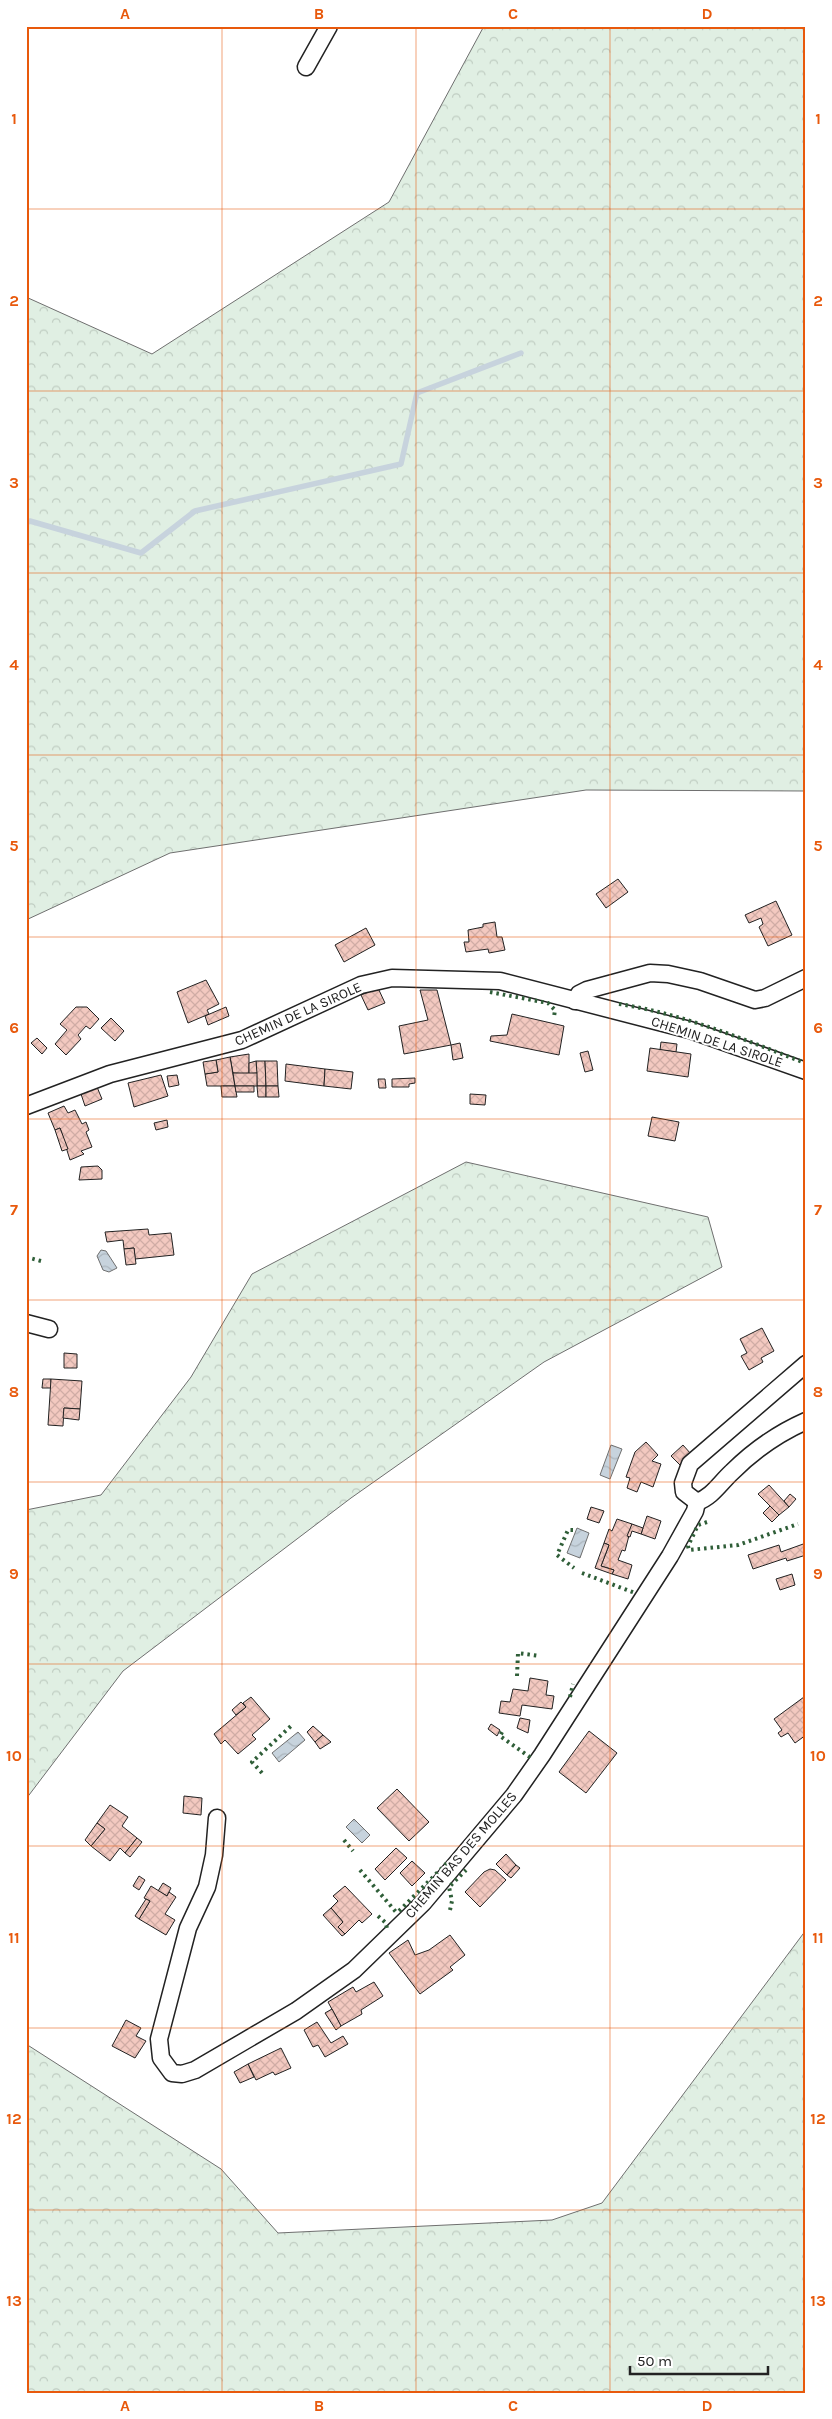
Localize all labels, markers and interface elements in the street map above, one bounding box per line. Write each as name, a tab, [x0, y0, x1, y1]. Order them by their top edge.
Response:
text: A	[120, 4, 130, 23]
text: B	[314, 4, 324, 23]
text: C	[508, 4, 518, 23]
text: D	[702, 4, 713, 23]
text: 1	[11, 109, 17, 128]
text: 1	[815, 109, 821, 128]
text: 2	[9, 291, 19, 310]
text: 2	[813, 291, 823, 310]
text: 3	[9, 473, 19, 492]
text: 3	[813, 473, 823, 492]
text: 4	[9, 655, 19, 674]
text: 4	[813, 655, 823, 674]
text: 5	[9, 836, 19, 855]
text: 5	[813, 836, 823, 855]
street label: CHEMIN DE LA SIROLE	[232, 978, 364, 1050]
street label: CHEMIN DE LA SIROLE	[649, 1013, 785, 1071]
text: 6	[9, 1018, 19, 1037]
text: 6	[813, 1018, 823, 1037]
text: 7	[10, 1200, 18, 1219]
text: 7	[814, 1200, 822, 1219]
text: 8	[9, 1382, 19, 1401]
text: 8	[813, 1382, 823, 1401]
text: 9	[9, 1564, 19, 1583]
text: 9	[813, 1564, 823, 1583]
text: 10	[6, 1746, 22, 1765]
text: 10	[810, 1746, 826, 1765]
street label: CHEMIN BAS DES MOLLES	[401, 1788, 521, 1922]
text: 11	[8, 1928, 20, 1947]
text: 11	[812, 1928, 824, 1947]
text: 12	[6, 2109, 22, 2128]
text: 12	[810, 2109, 826, 2128]
text: 13	[6, 2291, 22, 2310]
text: 13	[810, 2291, 826, 2310]
scale bar	[630, 2344, 767, 2376]
text: 50 m	[637, 2352, 672, 2370]
text: A	[120, 2396, 130, 2415]
text: B	[314, 2396, 324, 2415]
text: C	[508, 2396, 518, 2415]
text: D	[702, 2396, 713, 2415]

